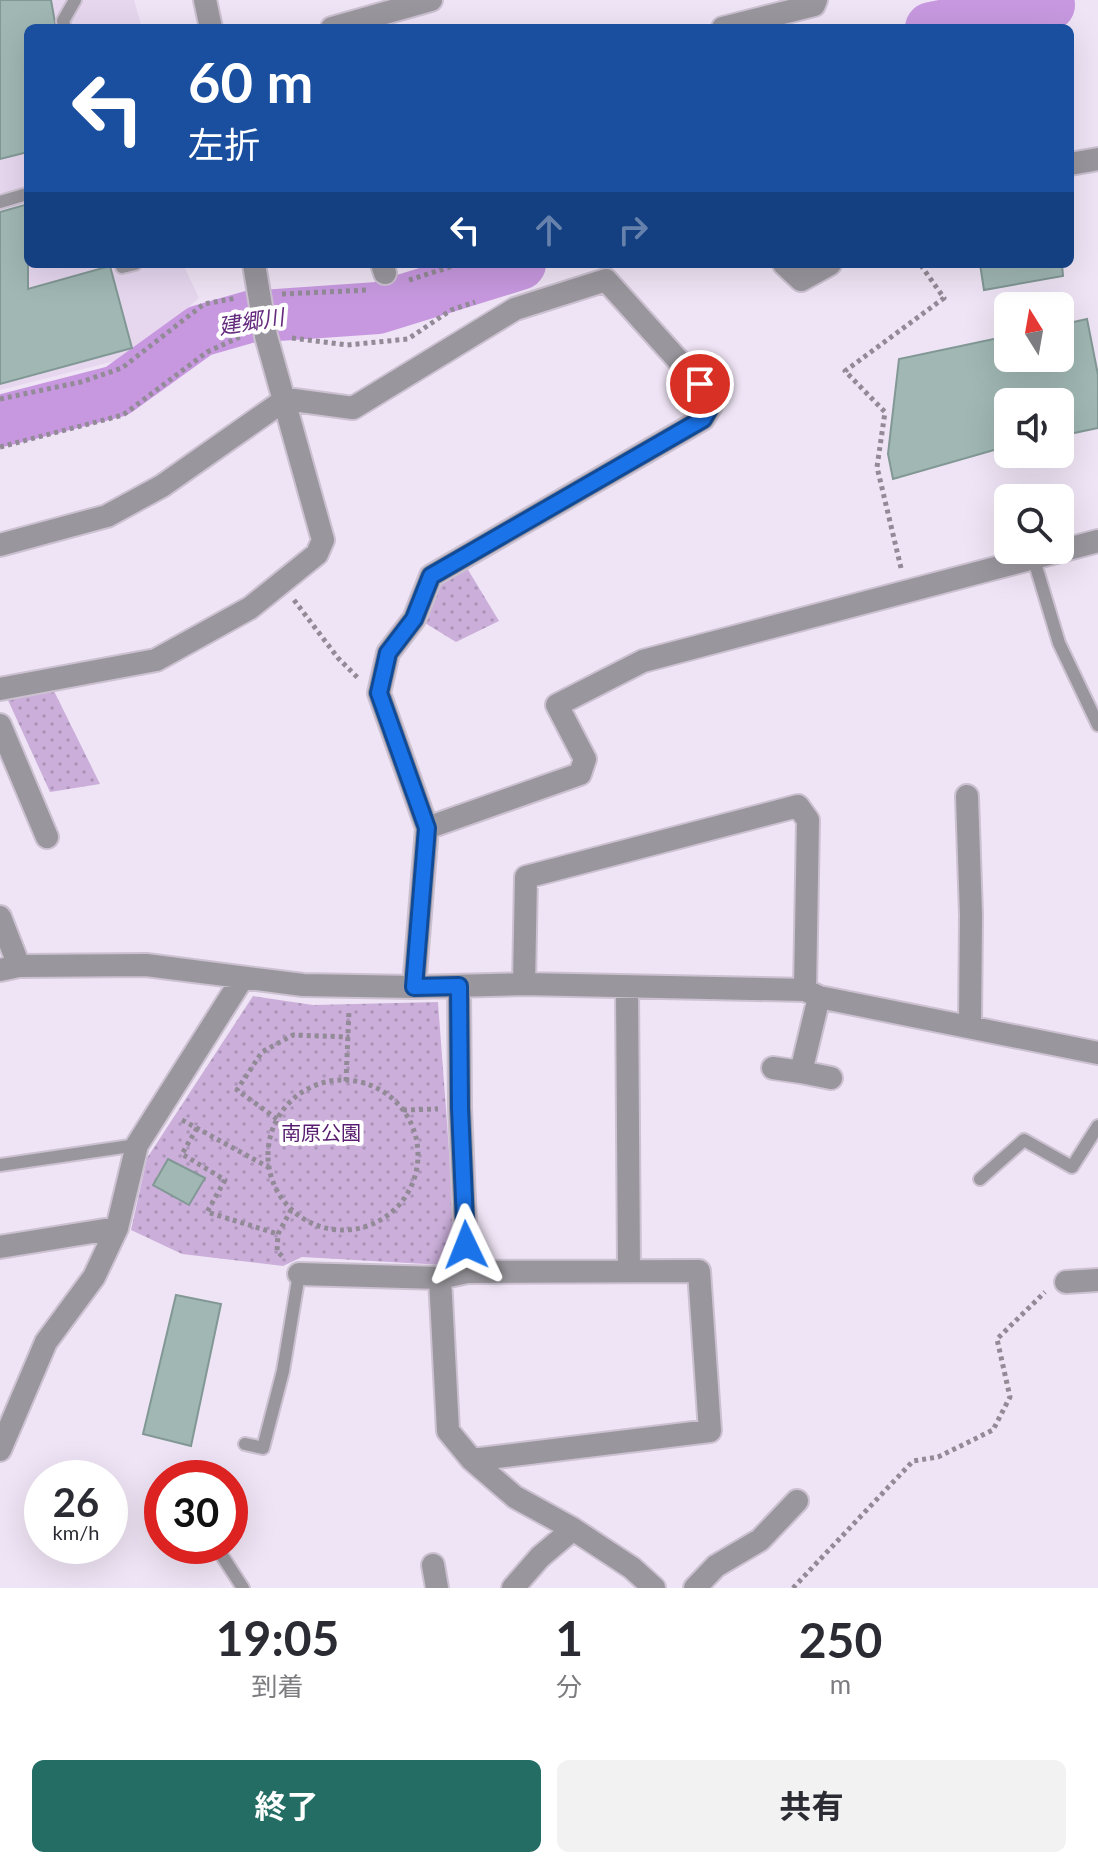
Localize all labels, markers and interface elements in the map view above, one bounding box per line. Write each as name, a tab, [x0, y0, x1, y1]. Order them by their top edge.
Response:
text: 60 m	[188, 48, 313, 115]
icon: left	[56, 56, 160, 160]
text: 左折	[188, 122, 260, 166]
icon: left	[443, 208, 487, 252]
icon: ahead	[527, 208, 571, 252]
icon: right	[611, 208, 655, 252]
north arrow	[994, 292, 1074, 372]
map controls	[994, 292, 1074, 564]
water label: 建郷川	[216, 302, 288, 339]
pin	[666, 350, 734, 418]
icon: arrive	[678, 362, 722, 406]
button: sound	[994, 388, 1074, 468]
button: search	[994, 484, 1074, 564]
park label: 南原公園	[281, 1120, 361, 1144]
position arrow	[424, 1203, 508, 1287]
speed limit sign: 30	[144, 1460, 248, 1564]
text: 26	[53, 1478, 99, 1526]
text: km/h	[53, 1520, 99, 1544]
text: 19:05	[216, 1609, 339, 1666]
text: 1	[555, 1609, 583, 1666]
text: 250	[799, 1611, 882, 1668]
text: m	[830, 1668, 851, 1700]
text: 到着	[252, 1670, 304, 1702]
text: 分	[556, 1670, 582, 1702]
button: 終了	[32, 1760, 541, 1852]
button: 共有	[557, 1760, 1066, 1852]

